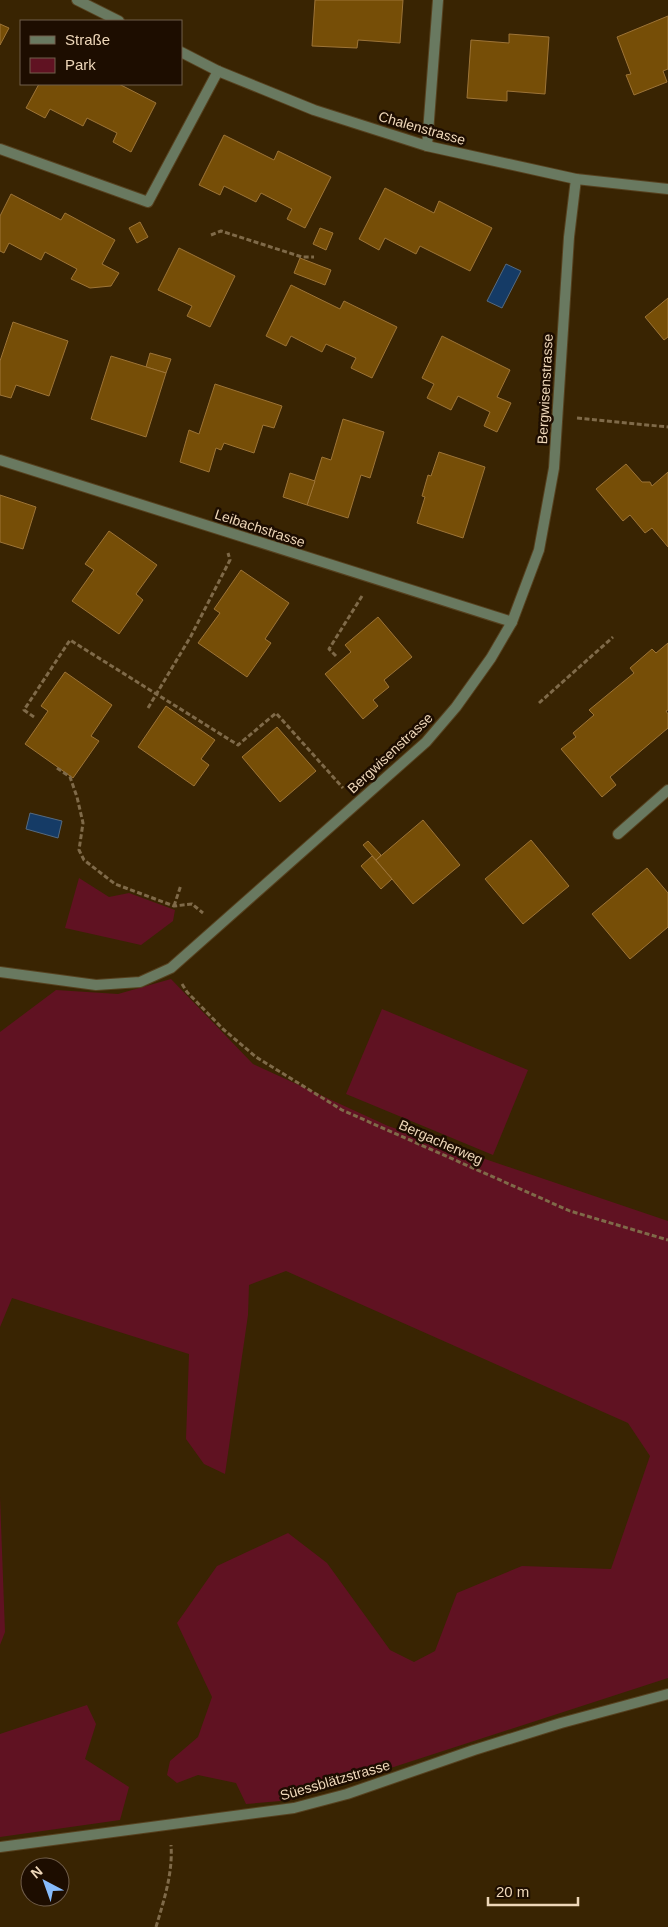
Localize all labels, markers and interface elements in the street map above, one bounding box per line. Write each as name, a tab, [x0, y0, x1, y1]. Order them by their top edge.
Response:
legend	[20, 20, 182, 85]
text: Straße	[65, 31, 110, 48]
text: Park	[65, 56, 96, 73]
street label: Chalenstrasse	[377, 108, 467, 148]
street label: Bergwisenstrasse	[534, 333, 556, 445]
street label: Leibachstrasse	[213, 506, 307, 550]
street label: Bergwisenstrasse	[344, 709, 436, 797]
street label: Bergacherweg	[397, 1116, 485, 1168]
street label: Süessblätzstrasse	[278, 1757, 392, 1803]
north arrow	[20, 1857, 70, 1907]
text: N	[27, 1863, 46, 1882]
scale bar	[488, 1874, 578, 1906]
text: 20 m	[496, 1883, 529, 1900]

